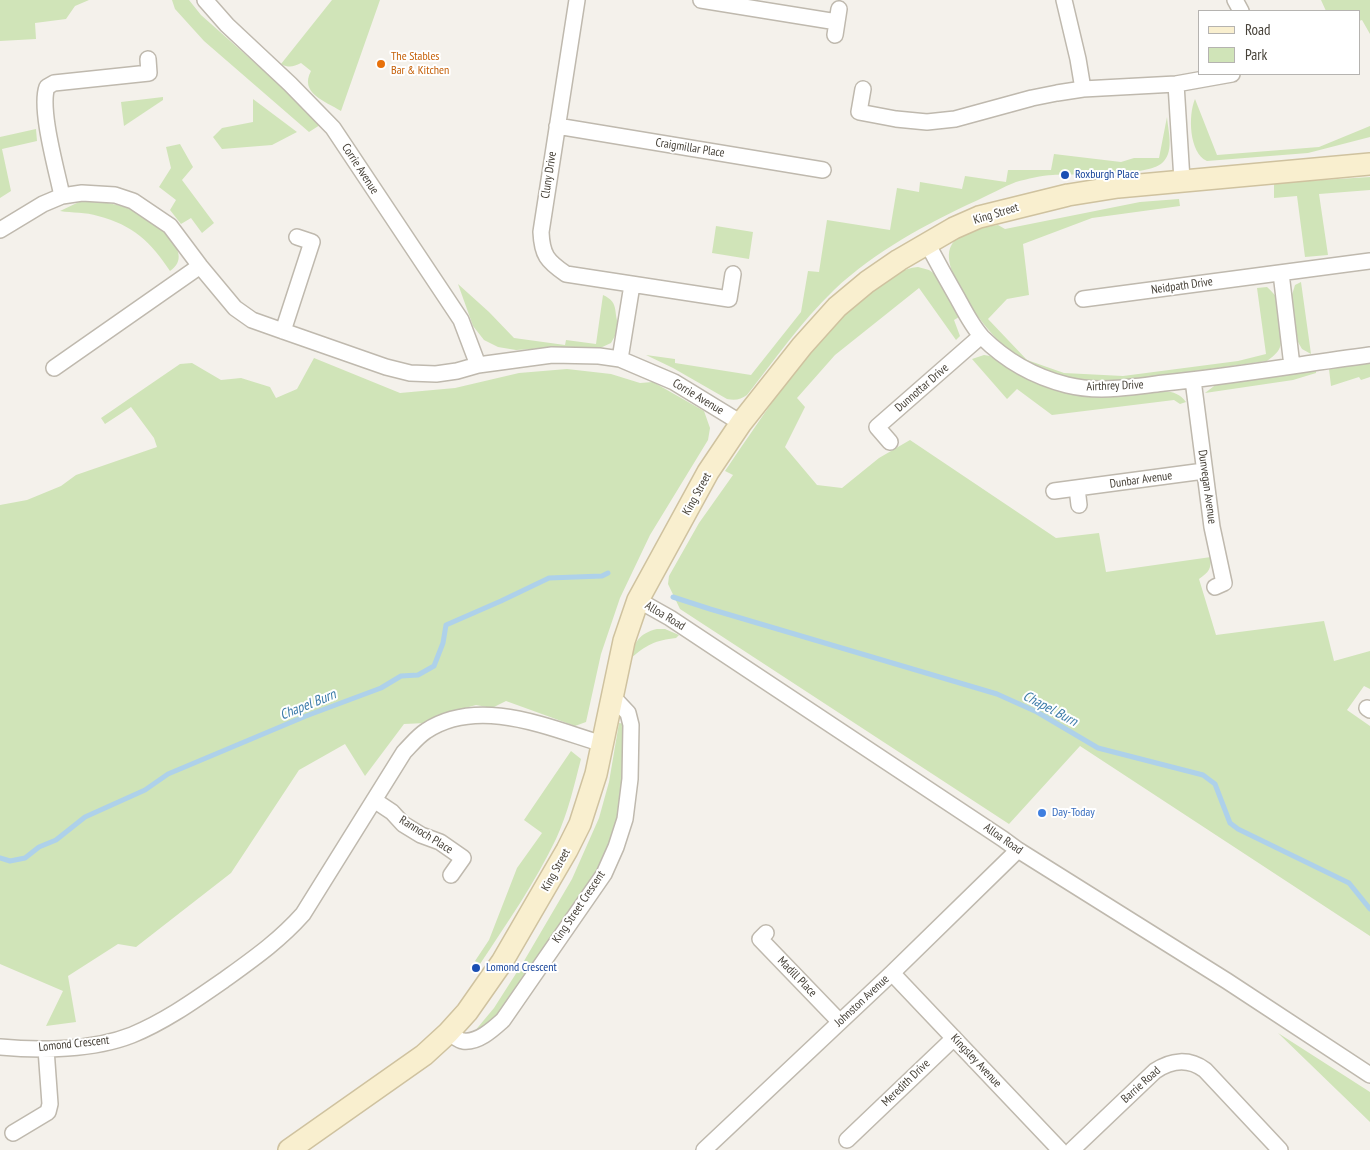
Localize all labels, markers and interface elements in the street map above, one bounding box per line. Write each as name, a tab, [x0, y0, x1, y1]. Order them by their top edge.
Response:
legend	[1198, 10, 1360, 75]
text: Road	[1245, 20, 1271, 39]
text: Park	[1245, 45, 1267, 64]
place label: The Stables Bar & Kitchen	[391, 50, 449, 78]
marker: The Stables Bar & Kitchen	[375, 58, 387, 70]
street label: Craigmillar Place	[654, 135, 726, 161]
street label: Corrie Avenue	[338, 141, 382, 197]
street label: Cluny Drive	[538, 150, 560, 200]
place label: Roxburgh Place	[1075, 168, 1139, 182]
marker: Roxburgh Place	[1059, 169, 1071, 181]
street label: King Street	[972, 200, 1020, 228]
street label: Neidpath Drive	[1150, 275, 1214, 297]
street label: Dunnottar Drive	[892, 361, 952, 415]
street label: Corrie Avenue	[670, 376, 726, 418]
street label: Airthrey Drive	[1086, 378, 1144, 394]
street label: Dunvegan Avenue	[1195, 449, 1219, 525]
street label: Dunbar Avenue	[1109, 468, 1173, 492]
street label: King Street	[679, 470, 715, 518]
street label: Alloa Road	[642, 598, 688, 634]
water label: Chapel Burn	[278, 686, 338, 724]
water label: Chapel Burn	[1020, 688, 1080, 730]
place label: Day-Today	[1052, 806, 1095, 820]
marker: Day-Today	[1036, 807, 1048, 819]
street label: Rannoch Place	[397, 813, 455, 857]
street label: Alloa Road	[981, 820, 1025, 858]
street label: King Street	[538, 846, 574, 894]
street label: King Street Crescent	[550, 868, 608, 946]
street label: Madill Place	[774, 954, 820, 1000]
place label: Lomond Crescent	[486, 961, 557, 975]
marker: Lomond Crescent	[470, 962, 482, 974]
street label: Johnston Avenue	[832, 972, 892, 1030]
street label: Kingsley Avenue	[948, 1031, 1004, 1091]
street label: Lomond Crescent	[38, 1033, 110, 1055]
street label: Meredith Drive	[879, 1056, 933, 1110]
street label: Barrie Road	[1118, 1064, 1164, 1106]

